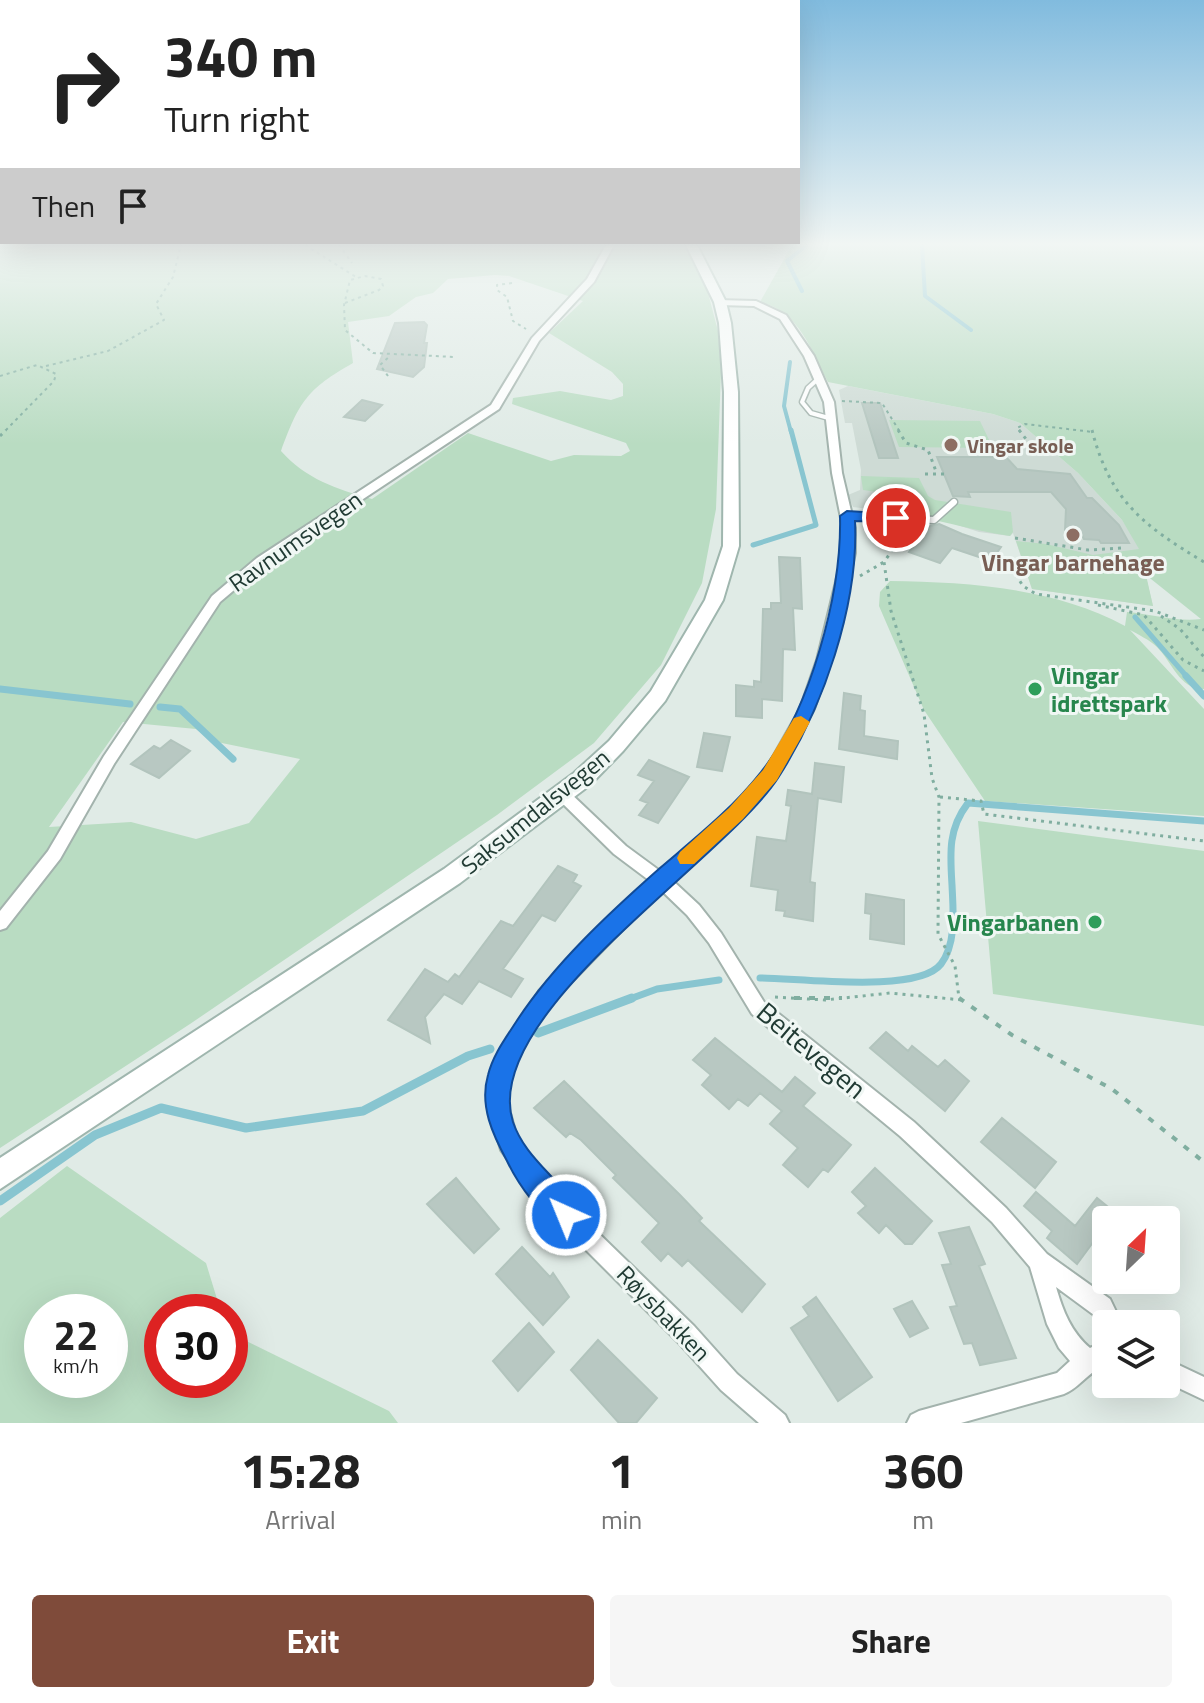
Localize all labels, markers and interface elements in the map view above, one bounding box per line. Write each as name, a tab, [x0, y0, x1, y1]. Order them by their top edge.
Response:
text: 340 m	[164, 14, 317, 99]
icon: right	[32, 32, 136, 136]
text: Turn right	[164, 91, 309, 146]
text: Then	[32, 183, 95, 229]
icon: arrive	[111, 184, 155, 228]
place label: Vingar skole	[967, 430, 1074, 461]
marker: Vingar skole	[942, 436, 960, 454]
street label: Ravnumsvegen	[221, 482, 369, 600]
pin	[862, 484, 930, 552]
icon: arrive	[874, 496, 918, 540]
marker: Vingar barnehage	[1064, 526, 1082, 544]
place label: Vingar barnehage	[981, 544, 1165, 580]
place label: Vingar idrettspark	[1051, 657, 1168, 721]
marker: Vingar idrettspark	[1026, 680, 1044, 698]
street label: Saksumdalsvegen	[453, 740, 617, 882]
place label: Vingarbanen	[947, 904, 1079, 940]
marker: Vingarbanen	[1086, 913, 1104, 931]
street label: Beitevegen	[748, 991, 876, 1109]
position arrow	[524, 1173, 608, 1257]
north arrow	[1092, 1206, 1180, 1294]
map controls	[1092, 1206, 1180, 1398]
street label: Røysbakken	[609, 1257, 719, 1369]
speed limit sign: 30	[144, 1294, 248, 1398]
text: 22	[54, 1305, 98, 1366]
button: layers	[1092, 1310, 1180, 1398]
text: km/h	[53, 1350, 99, 1381]
text: 15:28	[241, 1434, 360, 1507]
text: 1	[608, 1434, 635, 1507]
text: 360	[883, 1434, 963, 1507]
text: Arrival	[265, 1500, 336, 1539]
text: min	[601, 1500, 642, 1539]
text: m	[912, 1500, 934, 1539]
button: Exit	[32, 1595, 594, 1687]
button: Share	[610, 1595, 1172, 1687]

